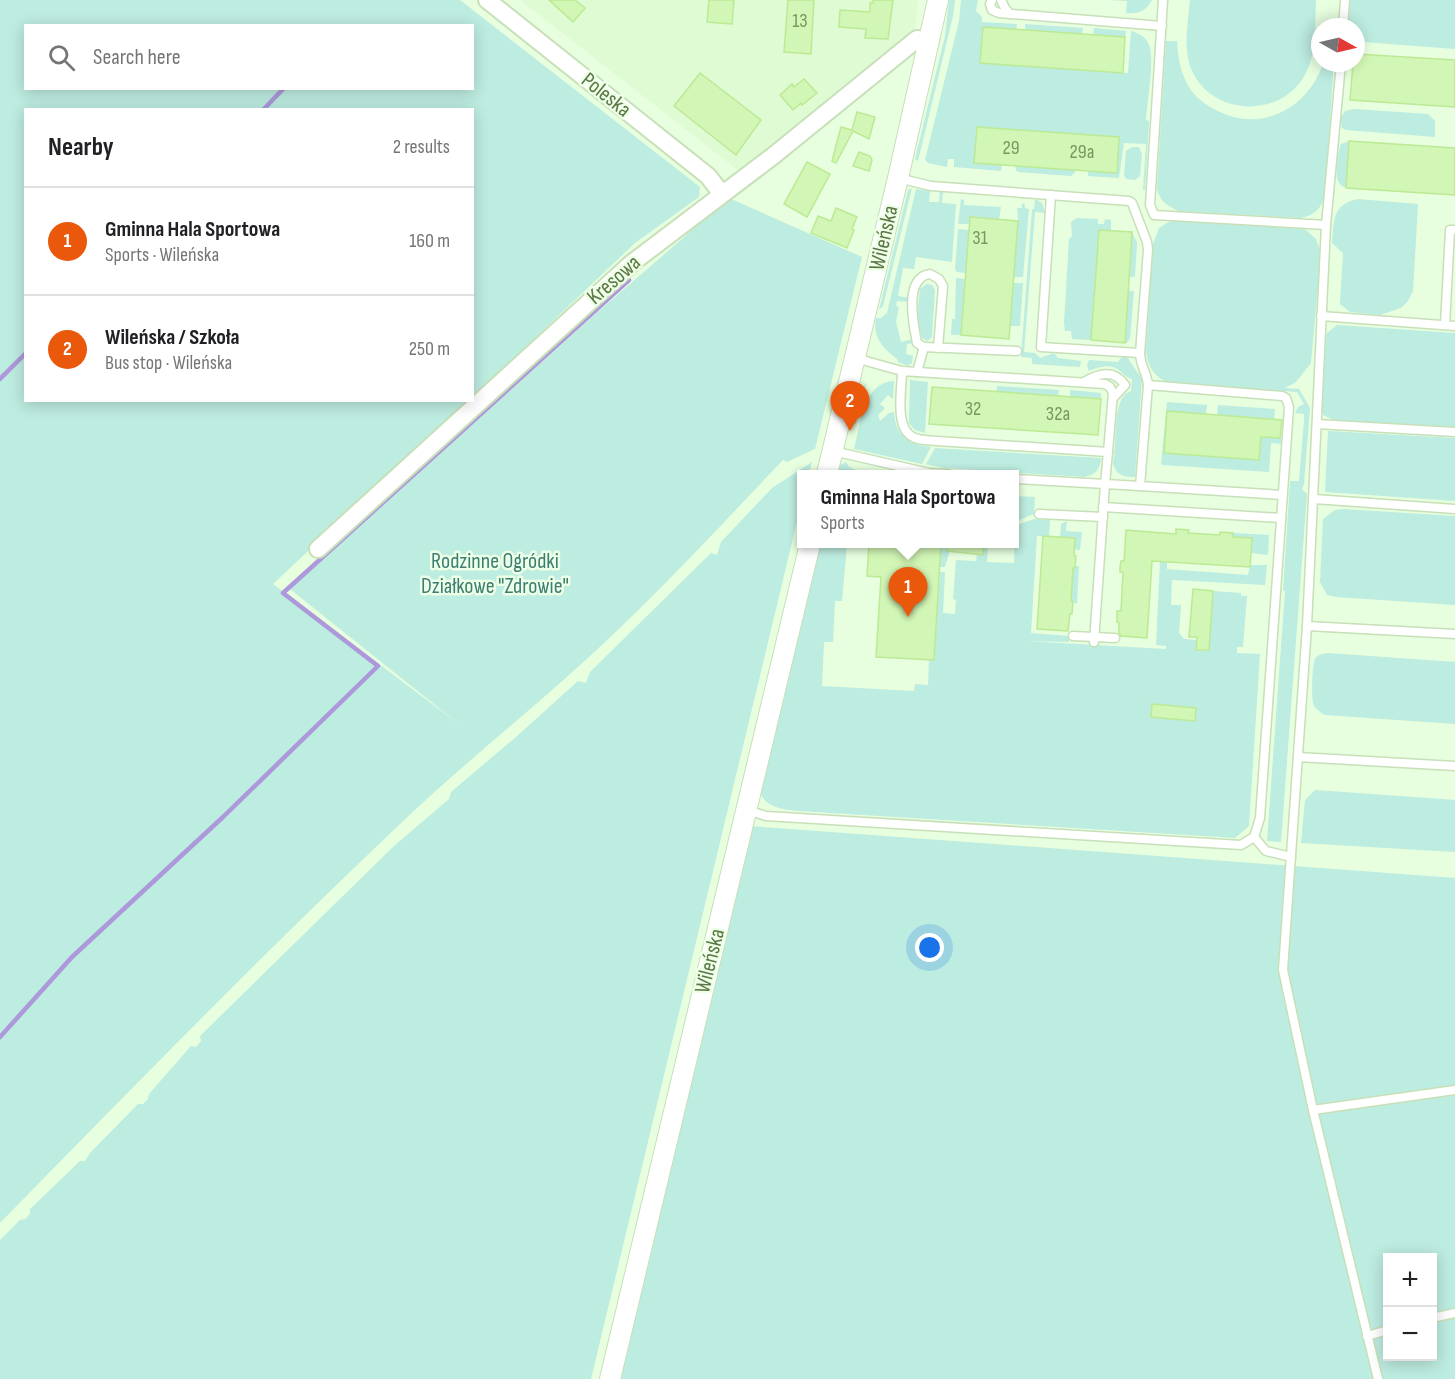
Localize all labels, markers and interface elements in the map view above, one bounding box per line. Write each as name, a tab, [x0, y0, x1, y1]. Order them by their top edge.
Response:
house number: 13	[792, 9, 808, 33]
north arrow	[1311, 18, 1365, 72]
search box	[24, 24, 474, 90]
icon: search	[45, 41, 78, 74]
text: Search here	[93, 44, 180, 71]
street label: Poleska	[576, 67, 636, 123]
text: Nearby	[48, 132, 114, 163]
text: 2 results	[393, 135, 450, 159]
house number: 29	[1002, 136, 1020, 160]
house number: 29a	[1070, 140, 1094, 164]
street label: Wileńska	[863, 203, 905, 273]
text: Gminna Hala Sportowa	[105, 216, 280, 243]
house number: 31	[972, 226, 988, 250]
text: 1	[64, 229, 71, 253]
text: 160 m	[409, 229, 450, 253]
text: Sports · Wileńska	[105, 243, 219, 267]
street label: Kresowa	[582, 249, 646, 311]
text: Wileńska / Szkoła	[105, 324, 240, 351]
text: 2	[63, 337, 72, 361]
text: 250 m	[409, 337, 450, 361]
text: Bus stop · Wileńska	[105, 351, 232, 375]
pin: 2	[830, 382, 870, 431]
house number: 32	[965, 397, 981, 421]
house number: 32a	[1046, 402, 1070, 426]
popup	[797, 470, 1019, 548]
text: Gminna Hala Sportowa	[820, 484, 996, 511]
text: Sports	[820, 511, 865, 535]
park label: Rodzinne Ogródki Działkowe "Zdrowie"	[421, 548, 569, 600]
pin: 1	[888, 568, 928, 617]
street label: Wileńska	[689, 926, 731, 996]
your location	[915, 933, 944, 962]
map controls	[1383, 1253, 1437, 1361]
button: +	[1383, 1253, 1437, 1307]
button: −	[1383, 1307, 1437, 1361]

